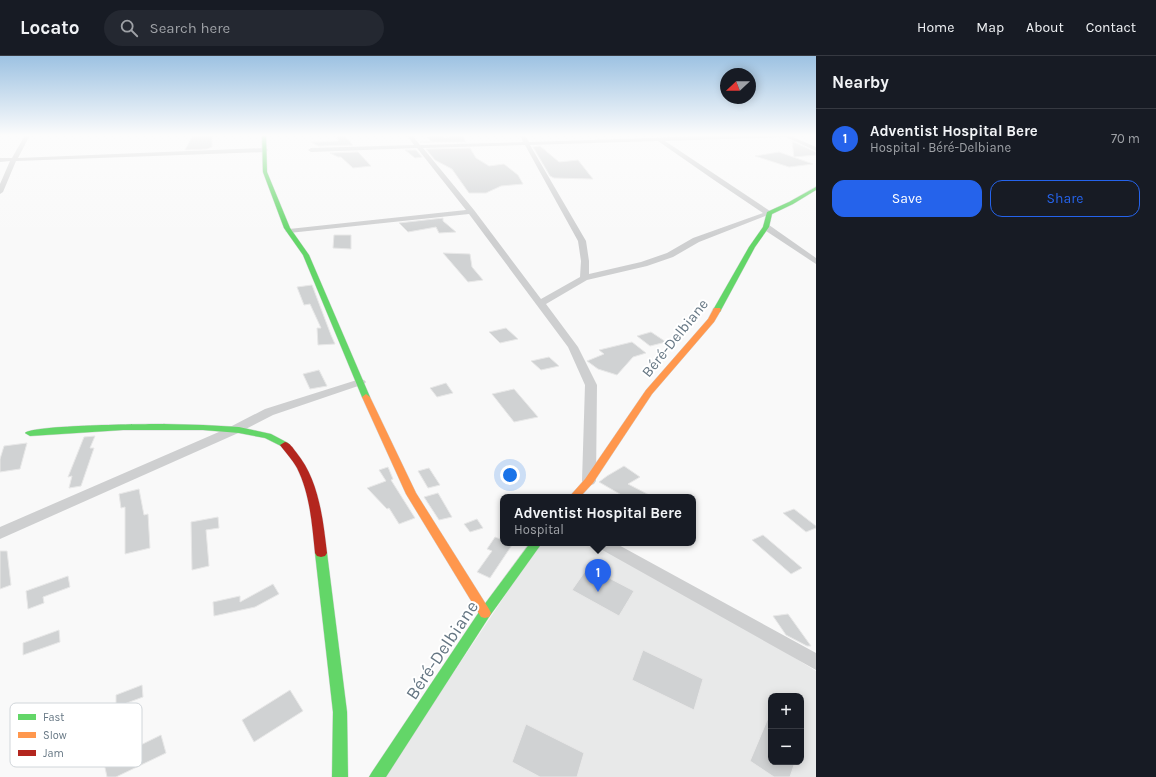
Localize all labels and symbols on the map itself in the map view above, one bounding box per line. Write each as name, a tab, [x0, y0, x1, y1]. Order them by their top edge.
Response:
north arrow	[720, 68, 756, 104]
street label: Béré-Delbiane	[638, 295, 712, 381]
your location	[500, 465, 520, 485]
pin: 1	[585, 559, 611, 592]
street label: Béré-Delbiane	[401, 596, 483, 704]
legend	[10, 703, 142, 767]
text: Fast	[43, 711, 64, 724]
text: Slow	[43, 729, 67, 742]
text: Jam	[43, 747, 64, 760]

